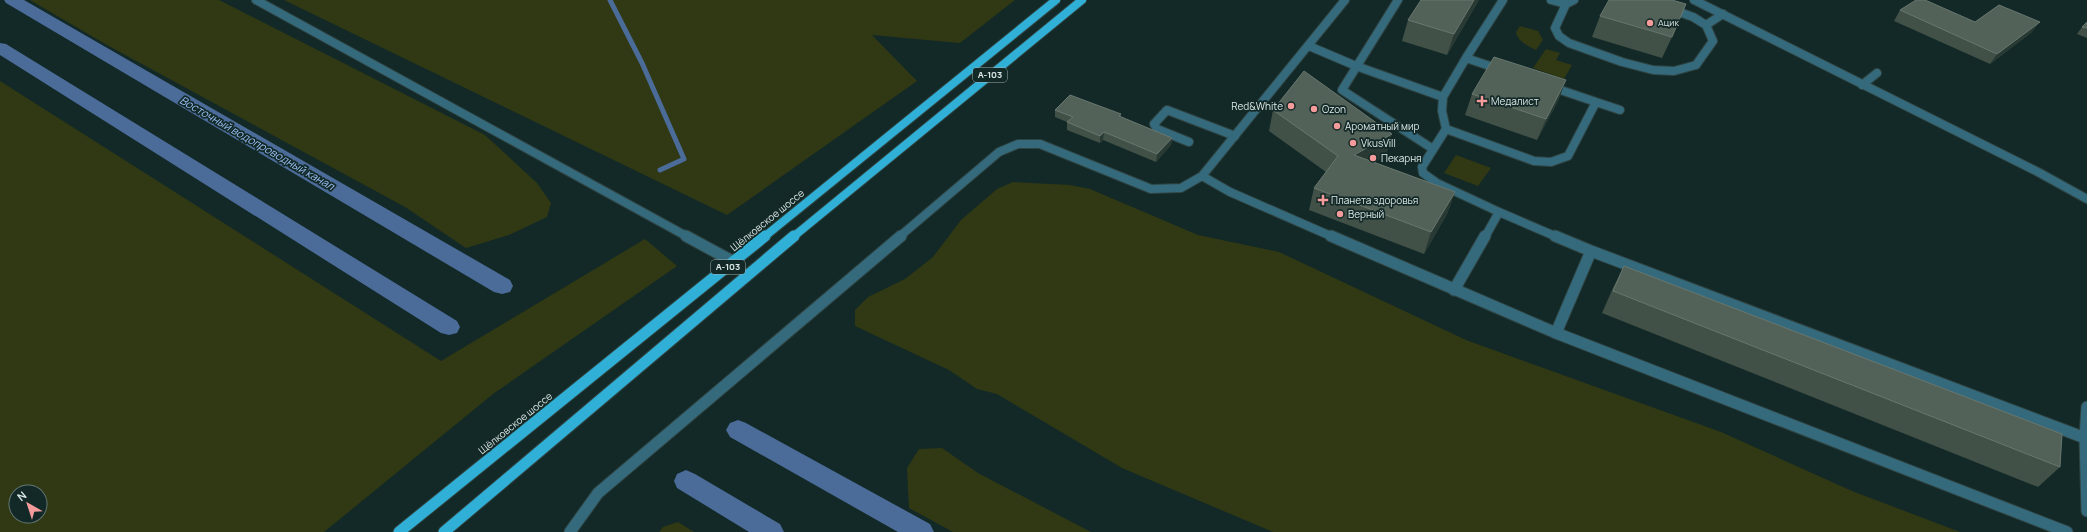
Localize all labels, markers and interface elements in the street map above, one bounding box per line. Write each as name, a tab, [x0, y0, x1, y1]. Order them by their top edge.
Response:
place label: Ацик	[1658, 16, 1679, 29]
marker: Ацик	[1645, 18, 1655, 28]
road number: А-103	[973, 68, 1007, 82]
water label: Восточный водопроводный канал	[177, 92, 339, 194]
place label: Медалист	[1491, 94, 1539, 108]
marker: Медалист	[1476, 95, 1488, 107]
place label: Red&White	[1231, 99, 1283, 113]
marker: Red&White	[1286, 101, 1296, 111]
place label: Ozon	[1322, 102, 1346, 116]
marker: Ozon	[1309, 104, 1319, 114]
place label: Ароматный мир	[1345, 119, 1420, 133]
marker: Ароматный мир	[1332, 121, 1342, 131]
place label: VkusVill	[1361, 136, 1396, 150]
marker: VkusVill	[1348, 138, 1358, 148]
place label: Пекарня	[1381, 151, 1422, 165]
marker: Пекарня	[1368, 153, 1378, 163]
street label: Щёлковское шоссе	[727, 186, 807, 254]
place label: Планета здоровья	[1331, 193, 1418, 207]
marker: Планета здоровья	[1318, 195, 1328, 205]
place label: Верный	[1348, 207, 1384, 221]
marker: Верный	[1335, 209, 1345, 219]
road number: А-103	[711, 260, 745, 274]
street label: Щёлковское шоссе	[475, 389, 555, 457]
north arrow	[8, 484, 48, 524]
text: N	[14, 487, 29, 504]

